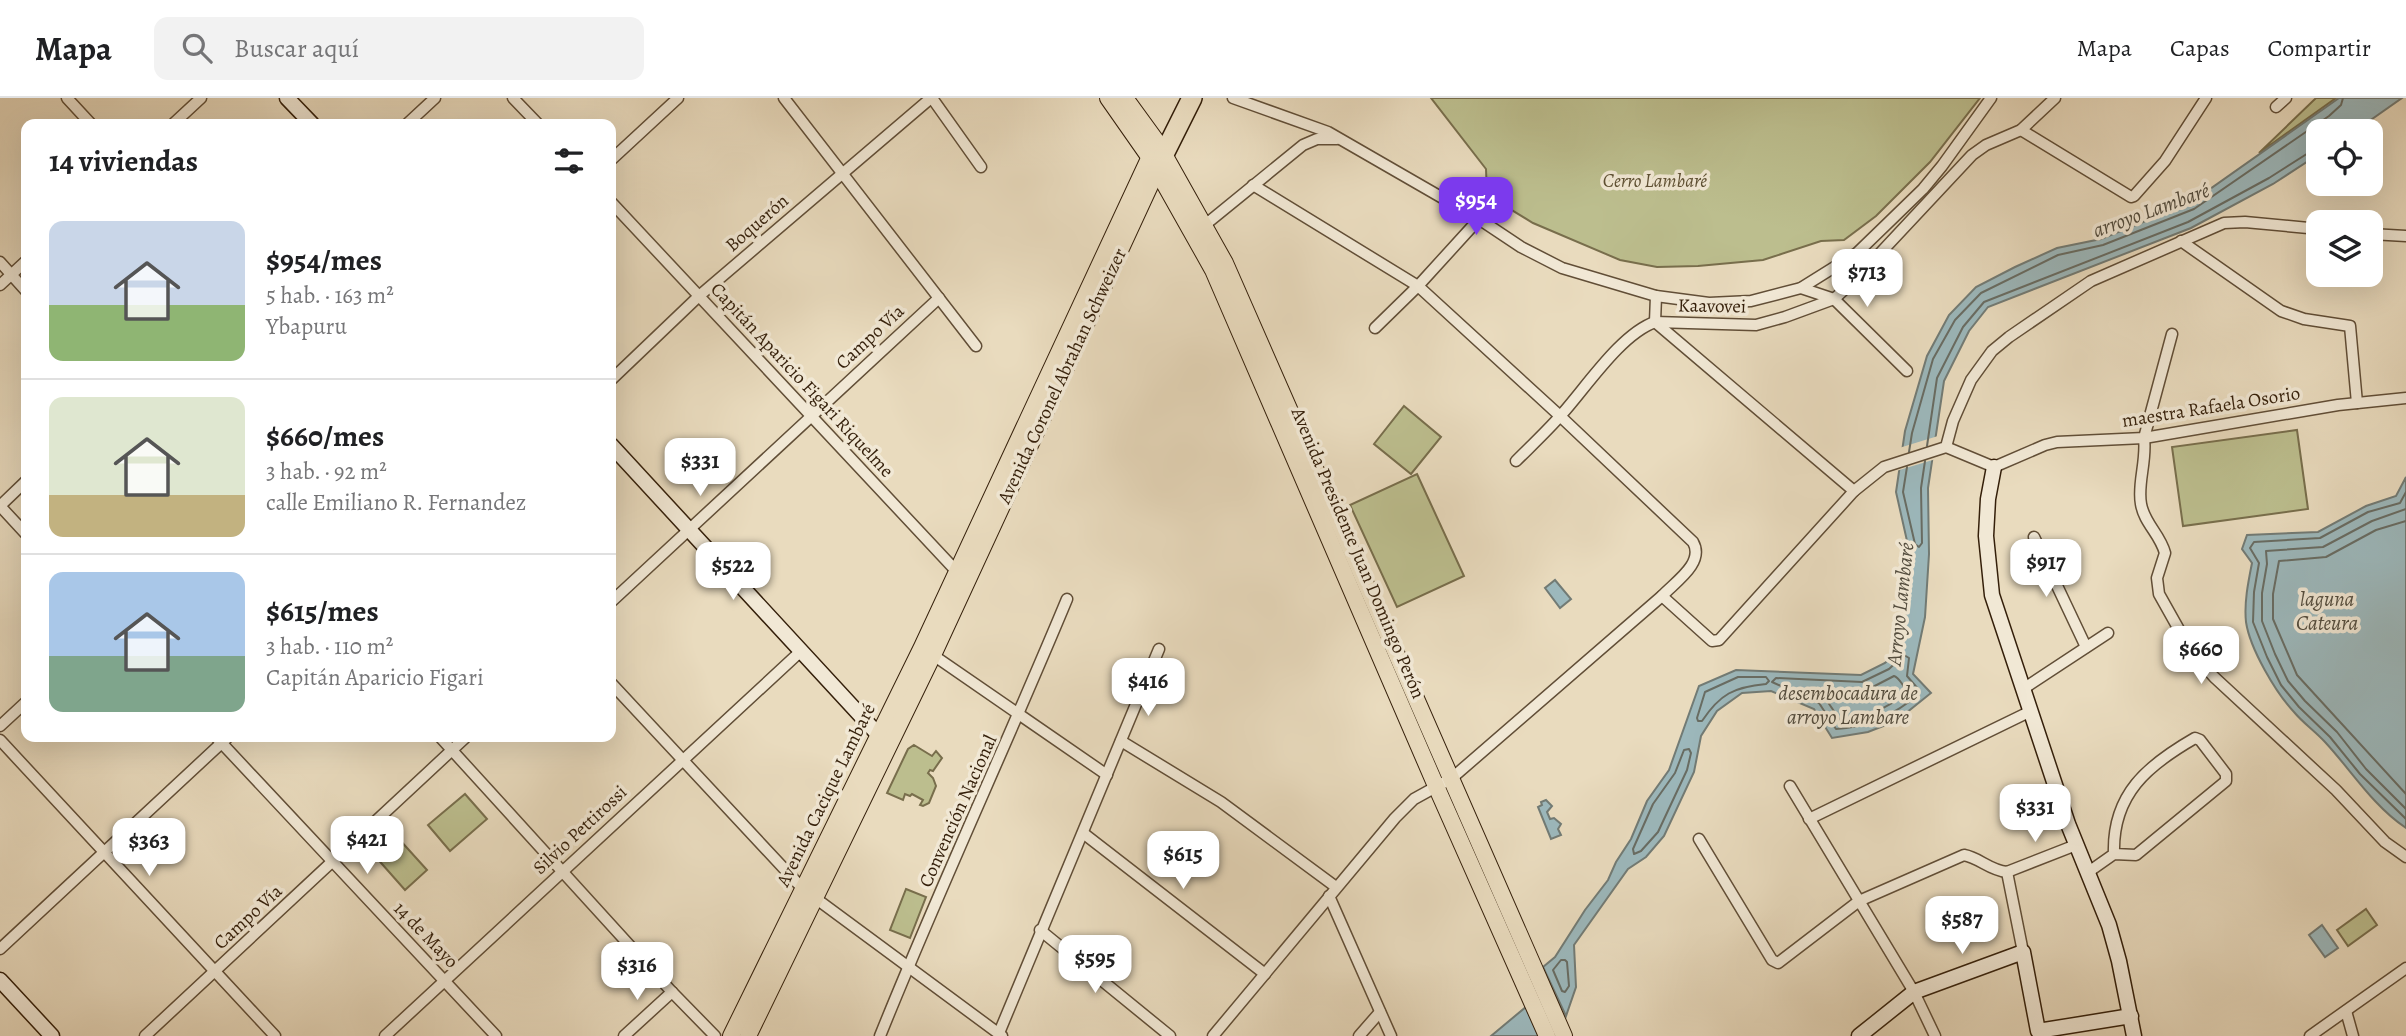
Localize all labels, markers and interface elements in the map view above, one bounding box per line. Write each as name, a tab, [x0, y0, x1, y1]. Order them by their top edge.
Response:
search box	[154, 17, 644, 80]
text: Mapa	[35, 26, 112, 71]
icon: search	[178, 29, 216, 67]
text: Buscar aquí	[234, 31, 359, 66]
text: Mapa	[2077, 32, 2132, 64]
text: Capas	[2170, 32, 2230, 64]
text: Compartir	[2268, 32, 2371, 64]
map controls	[2306, 119, 2383, 287]
button: locate	[2306, 119, 2383, 196]
text: 14 viviendas	[49, 141, 198, 181]
icon: filters	[550, 142, 588, 180]
park label: Cerro Lambaré	[1603, 168, 1707, 194]
water label: arroyo Lambaré	[2089, 176, 2214, 244]
pin: $954	[1435, 178, 1517, 237]
text: $954	[1455, 184, 1497, 215]
street label: Boquerón	[720, 188, 794, 258]
button: layers	[2306, 210, 2383, 287]
text: $954/mes	[266, 240, 382, 280]
street label: Avenida Coronel Abrahan Schweizer	[991, 244, 1133, 509]
icon: home	[105, 249, 189, 333]
pin: $713	[1826, 250, 1908, 309]
text: $713	[1848, 256, 1886, 287]
street label: Capitán Aparicio Figari Riquelme	[705, 277, 899, 483]
text: 5 hab. · 163 m²	[266, 280, 394, 311]
street label: Kaavovei	[1678, 292, 1746, 320]
street label: Campo Vía	[830, 298, 910, 375]
text: Ybapuru	[266, 311, 347, 342]
street label: maestra Rafaela Osorio	[2120, 380, 2302, 434]
street label: Avenida Presidente Juan Domingo Perón	[1284, 403, 1431, 702]
text: $660/mes	[266, 416, 384, 456]
icon: home	[105, 425, 189, 509]
pin: $331	[659, 438, 741, 498]
text: $331	[681, 445, 719, 476]
text: 3 hab. · 92 m²	[266, 456, 387, 487]
text: calle Emiliano R. Fernandez	[266, 487, 526, 518]
pin: $917	[2005, 540, 2087, 599]
water label: Arroyo Lambaré	[1880, 541, 1920, 668]
pin: $522	[692, 542, 774, 602]
text: $917	[2026, 546, 2066, 577]
text: $522	[712, 549, 754, 580]
water label: laguna Cateura	[2296, 585, 2358, 637]
text: $615/mes	[266, 591, 379, 631]
icon: home	[105, 600, 189, 684]
pin: $660	[2160, 626, 2242, 686]
text: 3 hab. · 110 m²	[266, 631, 393, 662]
text: $660	[2179, 633, 2223, 664]
pin: $416	[1107, 658, 1189, 718]
text: Capitán Aparicio Figari	[266, 662, 484, 693]
text: $416	[1128, 665, 1168, 696]
water label: desembocadura de arroyo Lambare	[1778, 679, 1918, 731]
street label: Avenida Cacique Lambaré	[770, 699, 882, 892]
street label: Convención Nacional	[913, 730, 1003, 891]
street label: Silvio Pettirossi	[527, 780, 633, 880]
pin: $331	[1994, 784, 2076, 844]
text: $331	[2016, 791, 2054, 822]
pin: $421	[326, 816, 408, 876]
pin: $363	[108, 818, 190, 878]
text: $421	[347, 823, 387, 854]
text: $363	[128, 825, 170, 856]
pin: $615	[1142, 832, 1224, 891]
text: $615	[1163, 838, 1203, 869]
street label: Campo Vía	[208, 878, 288, 955]
street label: 14 de Mayo	[388, 896, 464, 974]
pin: $587	[1921, 896, 2003, 956]
text: $587	[1941, 903, 1983, 934]
pin: $595	[1054, 936, 1136, 995]
pin: $316	[596, 942, 678, 1002]
text: $595	[1074, 942, 1116, 973]
text: $316	[617, 949, 657, 980]

